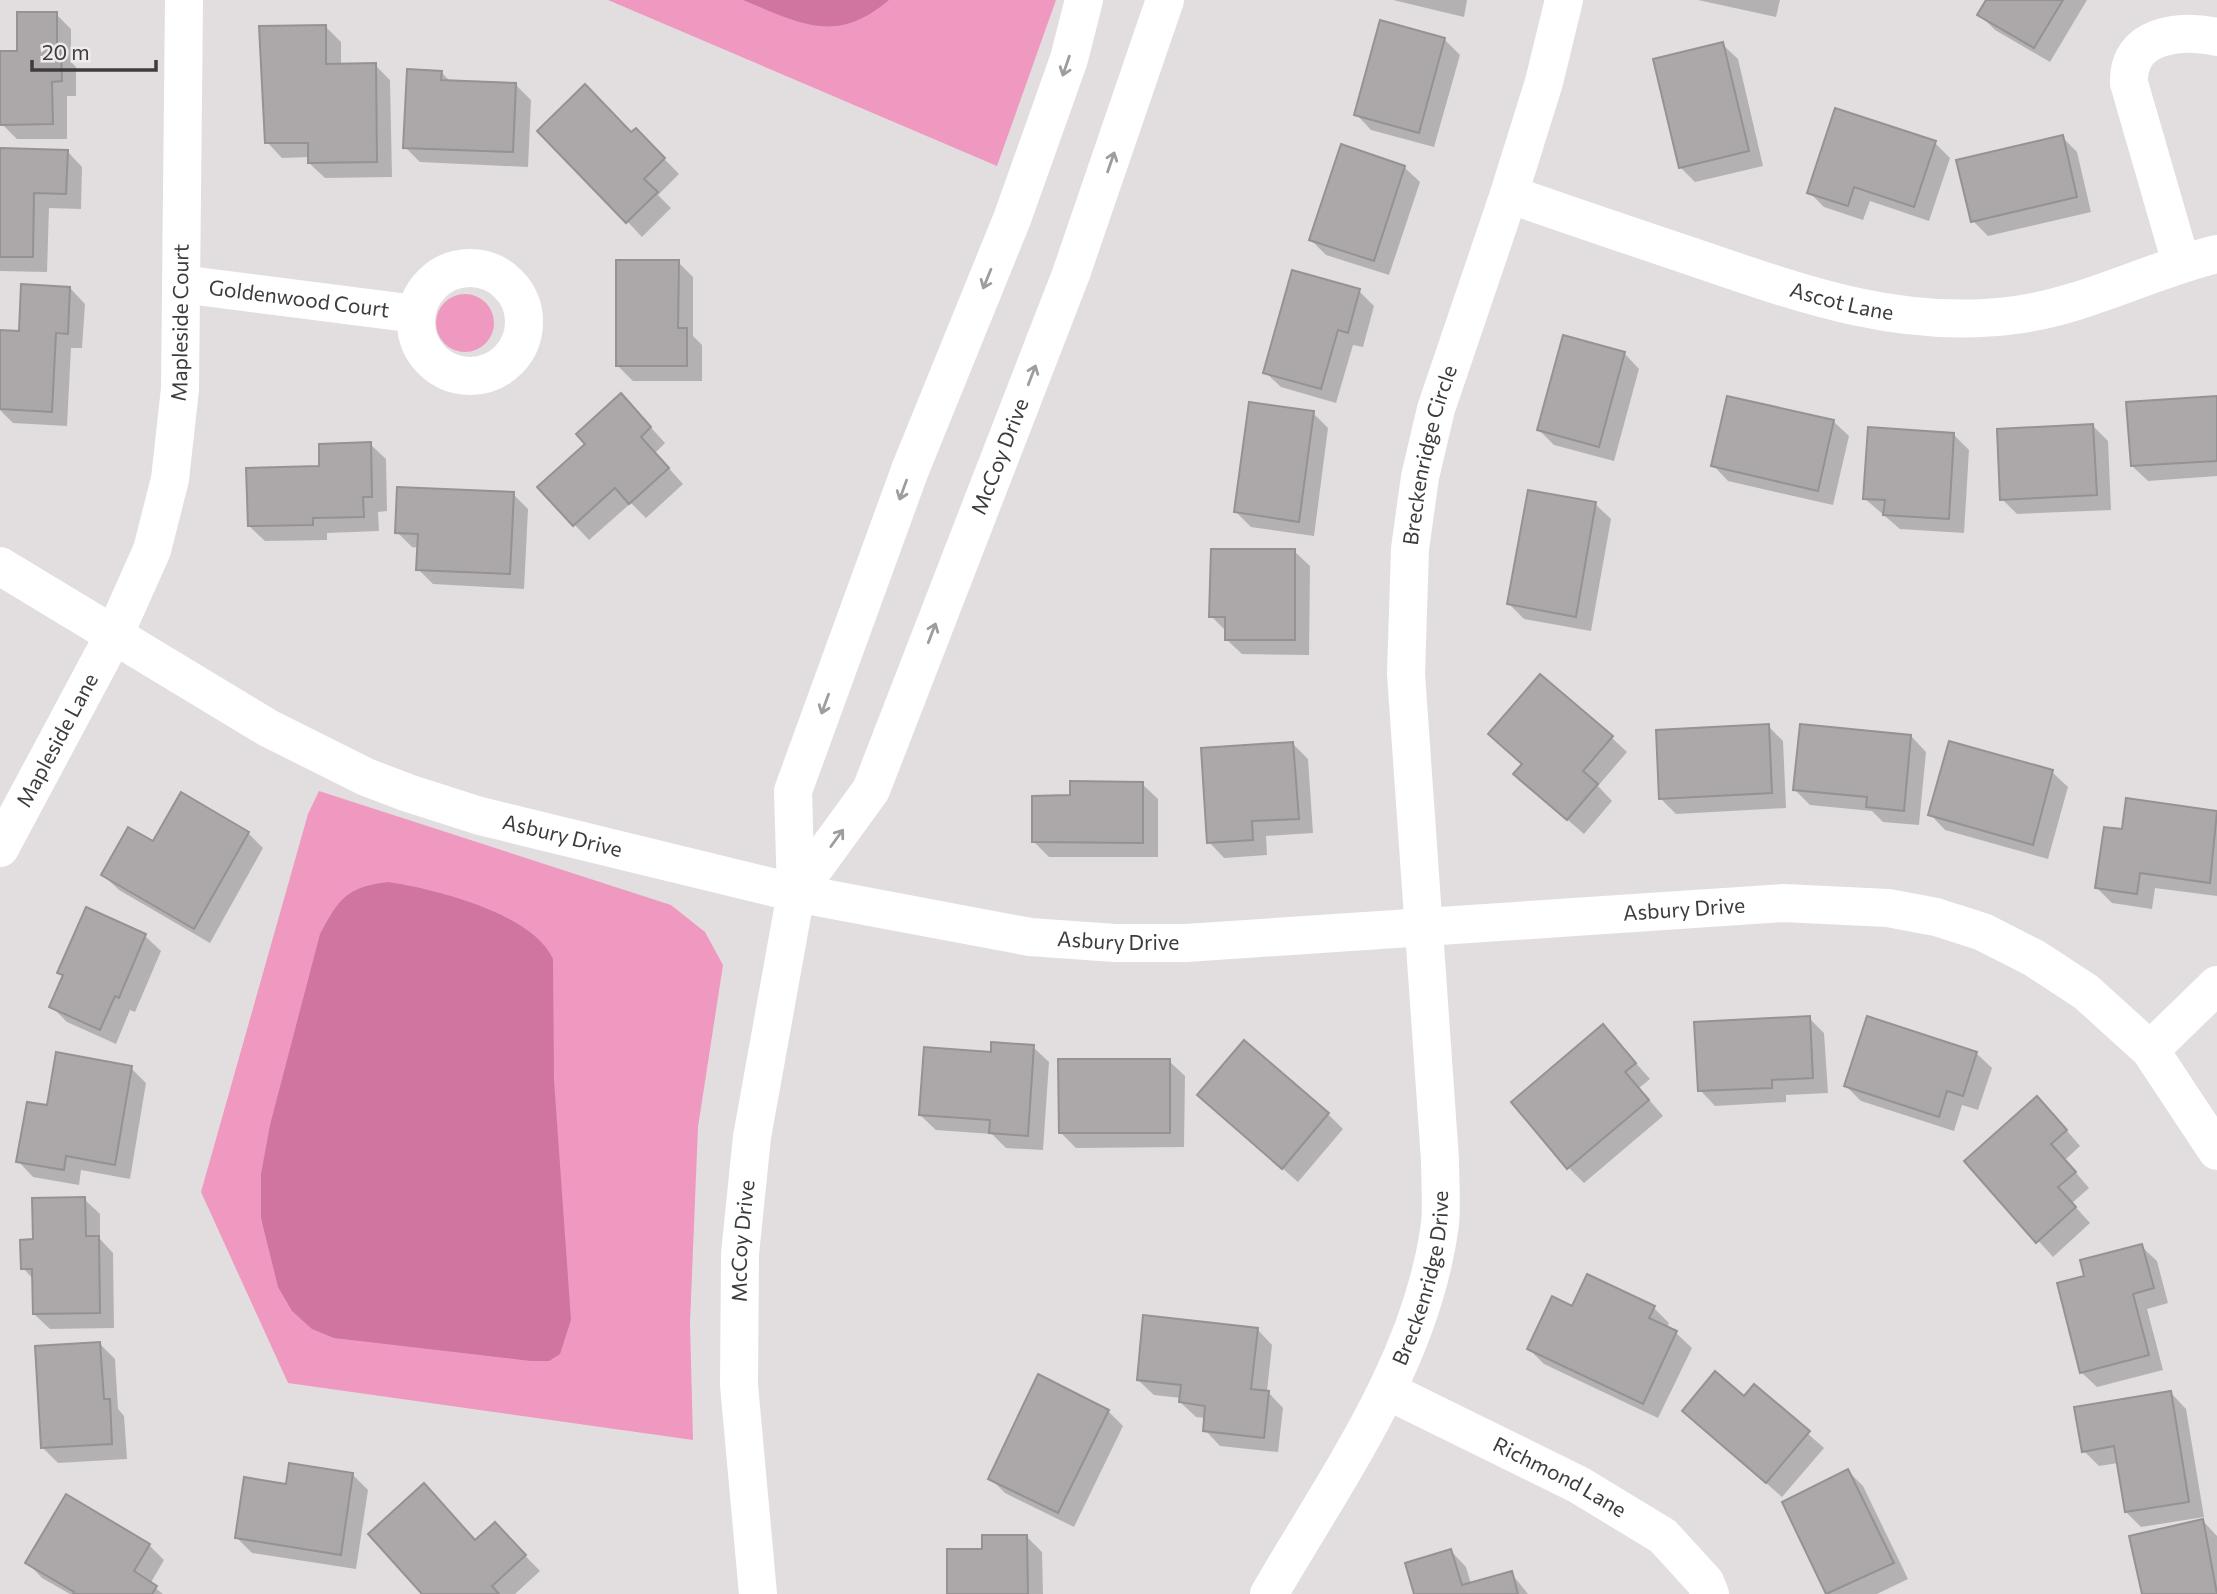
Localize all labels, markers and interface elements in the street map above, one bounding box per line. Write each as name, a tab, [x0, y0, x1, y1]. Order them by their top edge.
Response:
scale bar	[32, 28, 156, 72]
text: 20 m	[42, 39, 90, 64]
one-way arrow	[1059, 54, 1071, 76]
one-way arrow	[1105, 151, 1118, 173]
street label: Mapleside Court	[165, 244, 192, 402]
one-way arrow	[980, 268, 993, 289]
street label: Goldenwood Court	[207, 274, 391, 321]
street label: Ascot Lane	[1787, 276, 1895, 324]
street label: Breckenridge Circle	[1397, 361, 1461, 547]
one-way arrow	[1026, 365, 1039, 387]
street label: McCoy Drive	[965, 394, 1033, 518]
one-way arrow	[896, 479, 908, 501]
one-way arrow	[927, 623, 939, 645]
street label: Mapleside Lane	[10, 669, 102, 811]
one-way arrow	[817, 692, 830, 714]
street label: Asbury Drive	[500, 808, 625, 861]
one-way arrow	[829, 829, 844, 848]
street label: Asbury Drive	[1622, 892, 1746, 925]
street label: Asbury Drive	[1056, 925, 1179, 954]
street label: McCoy Drive	[726, 1178, 759, 1302]
street label: Breckenridge Drive	[1386, 1191, 1452, 1369]
street label: Richmond Lane	[1489, 1431, 1631, 1522]

